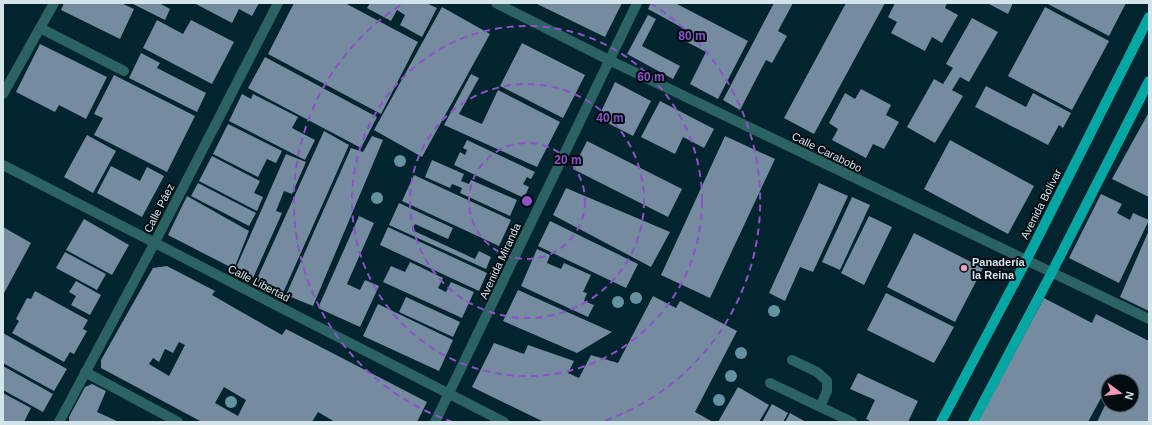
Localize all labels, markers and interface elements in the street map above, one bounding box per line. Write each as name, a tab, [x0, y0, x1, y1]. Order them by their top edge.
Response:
text: 80 m	[678, 29, 706, 43]
text: 60 m	[637, 70, 665, 84]
text: 40 m	[596, 111, 624, 125]
street label: Calle Carabobo	[790, 130, 864, 174]
text: 20 m	[554, 153, 582, 167]
street label: Avenida Bolívar	[1018, 167, 1064, 241]
street label: Calle Páez	[142, 182, 176, 234]
centre of rings	[520, 194, 534, 208]
street label: Avenida Miranda	[477, 220, 523, 301]
place label: Panadería la Reina	[972, 256, 1025, 281]
street label: Calle Libertad	[226, 262, 292, 304]
marker: Panadería la Reina	[959, 263, 969, 273]
north arrow	[1100, 373, 1140, 413]
text: N	[1123, 390, 1136, 401]

